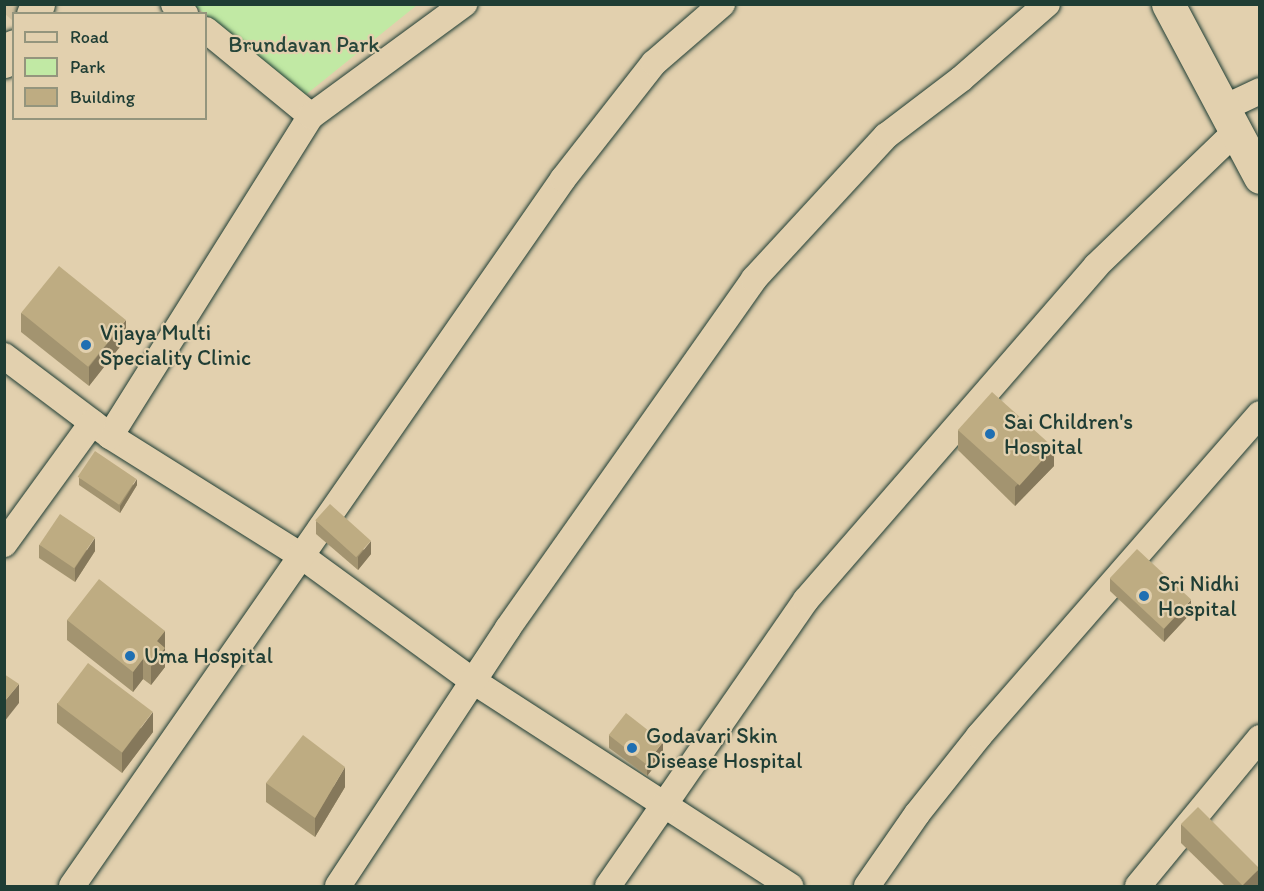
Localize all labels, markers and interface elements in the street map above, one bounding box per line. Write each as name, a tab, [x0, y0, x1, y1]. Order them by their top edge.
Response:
legend	[12, 12, 207, 120]
text: Road	[70, 26, 109, 48]
park label: Brundavan Park	[228, 32, 380, 58]
text: Park	[70, 56, 105, 78]
text: Building	[70, 86, 135, 108]
place label: Vijaya Multi Speciality Clinic	[100, 319, 251, 370]
marker: Vijaya Multi Speciality Clinic	[77, 336, 95, 354]
place label: Sai Children's Hospital	[1004, 408, 1133, 460]
marker: Sai Children's Hospital	[981, 425, 999, 443]
place label: Sri Nidhi Hospital	[1158, 570, 1239, 622]
marker: Sri Nidhi Hospital	[1135, 587, 1153, 605]
place label: Uma Hospital	[144, 643, 272, 669]
marker: Uma Hospital	[121, 647, 139, 665]
place label: Godavari Skin Disease Hospital	[646, 722, 802, 774]
marker: Godavari Skin Disease Hospital	[623, 739, 641, 757]

